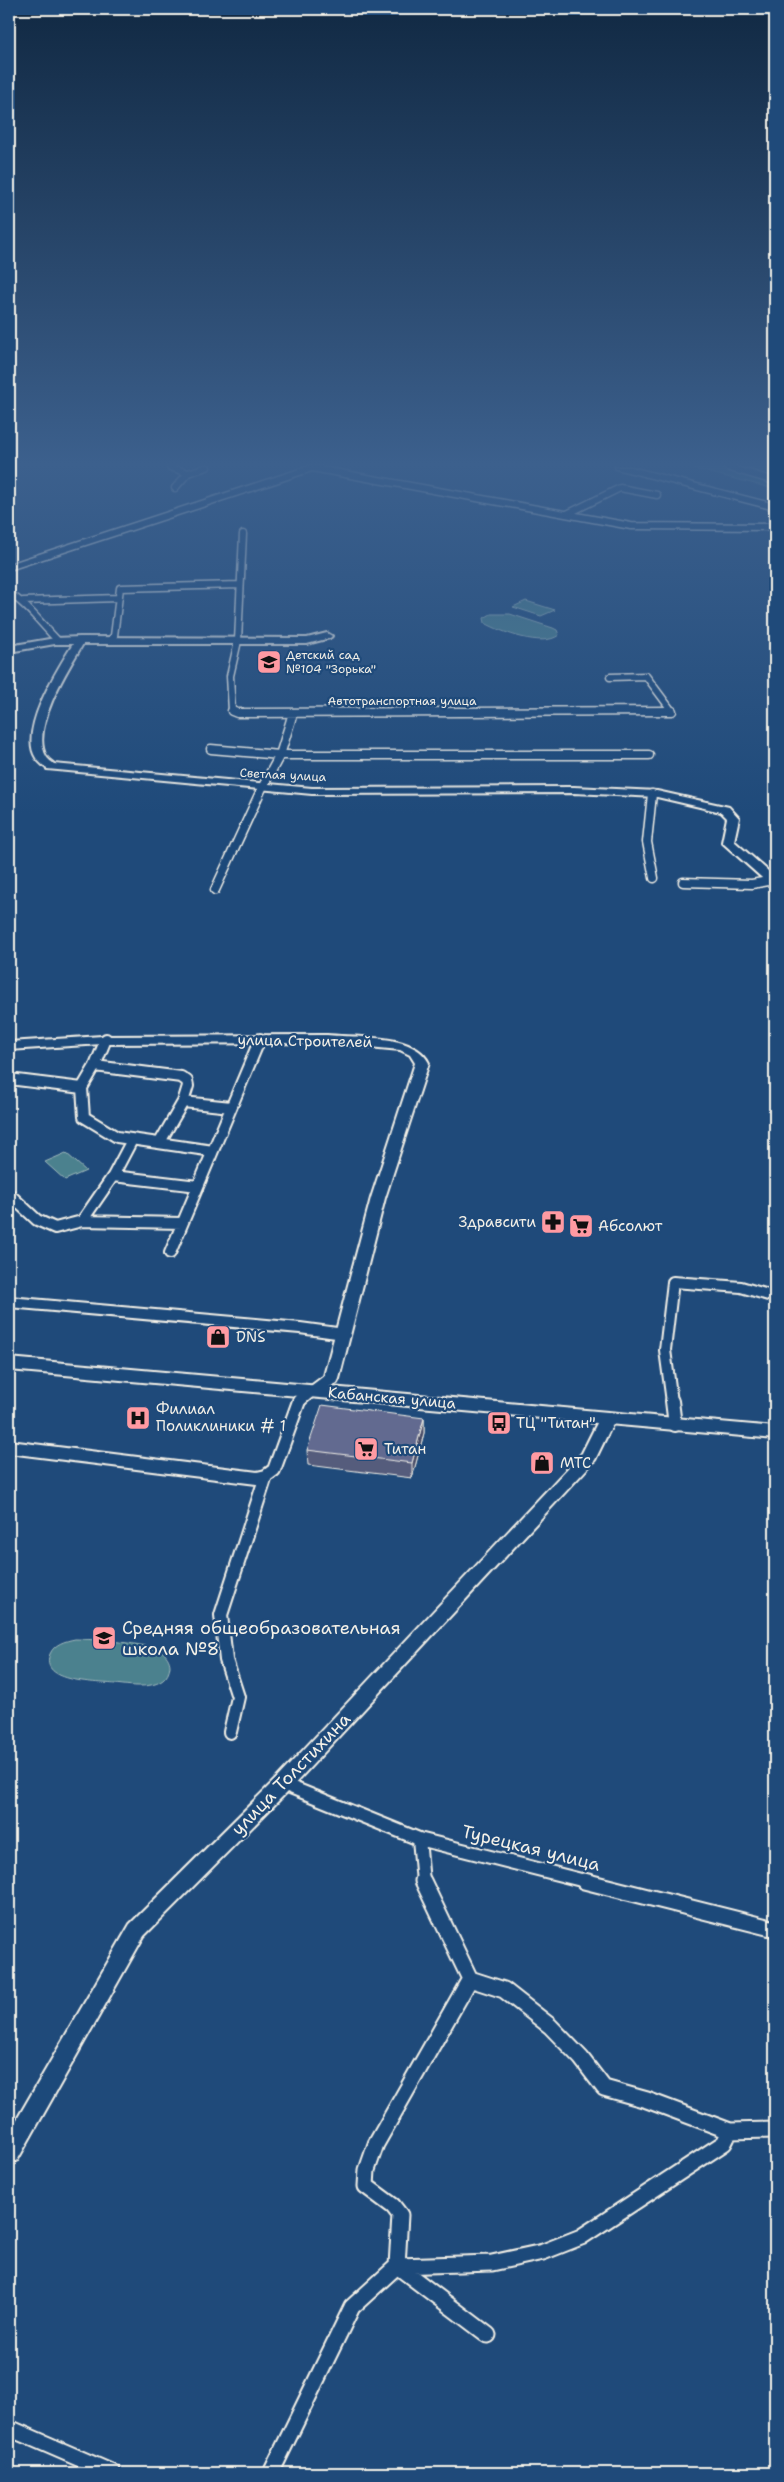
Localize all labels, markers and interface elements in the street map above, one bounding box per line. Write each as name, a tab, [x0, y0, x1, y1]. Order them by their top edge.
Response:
place label: Детский сад №104 "Зорька"	[286, 647, 376, 677]
school or university icon: Детский сад №104 "Зорька"	[256, 649, 282, 675]
street label: Автотранспортная улица	[328, 693, 477, 709]
street label: Светлая улица	[239, 765, 327, 785]
street label: улица Строителей	[237, 1030, 373, 1052]
pharmacy icon: Здравсити	[540, 1209, 566, 1235]
place label: Здравсити	[459, 1212, 536, 1232]
supermarket icon: Абсолют	[568, 1213, 594, 1239]
place label: Абсолют	[598, 1216, 663, 1236]
shop icon: DNS	[205, 1324, 231, 1350]
place label: DNS	[236, 1327, 266, 1347]
street label: Кабанская улица	[327, 1382, 458, 1414]
place label: Филиал Поликлиники # 1	[156, 1399, 286, 1436]
hospital icon: Филиал Поликлиники # 1	[125, 1405, 151, 1431]
bus stop icon: ТЦ "Титан"	[486, 1410, 512, 1436]
place label: ТЦ "Титан"	[516, 1413, 596, 1433]
supermarket icon: Титан	[353, 1436, 379, 1462]
place label: Титан	[384, 1439, 426, 1459]
shop icon: МТС	[529, 1450, 555, 1476]
place label: МТС	[560, 1453, 591, 1473]
place label: Средняя общеобразовательная школа №8	[122, 1616, 401, 1661]
school or university icon: Средняя общеобразовательная школа №8	[91, 1625, 117, 1651]
street label: улица Толстихина	[226, 1707, 356, 1841]
street label: Турецкая улица	[459, 1819, 603, 1877]

